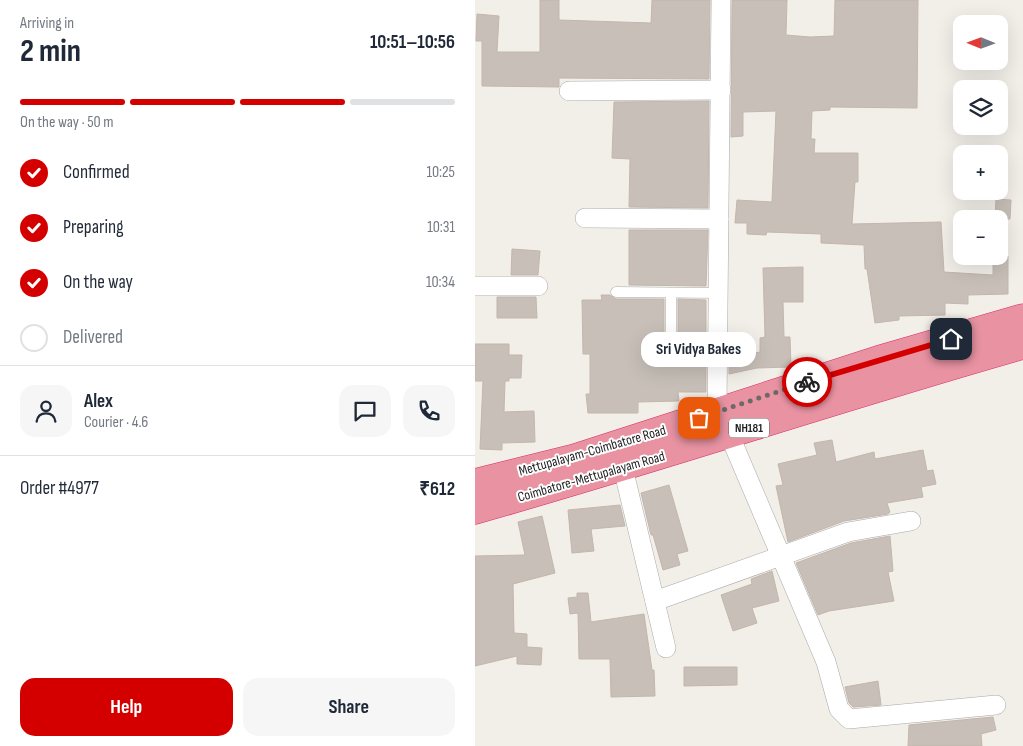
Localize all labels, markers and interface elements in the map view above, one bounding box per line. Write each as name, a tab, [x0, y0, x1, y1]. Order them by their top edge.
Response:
text: Arriving in	[20, 14, 74, 33]
north arrow	[953, 15, 1007, 70]
map controls	[953, 15, 1008, 265]
text: 10:51–10:56	[370, 31, 455, 54]
text: 2 min	[20, 32, 81, 71]
button: layers	[953, 80, 1008, 135]
text: On the way · 50 m	[20, 113, 114, 132]
button: +	[953, 145, 1008, 200]
icon: check	[20, 159, 48, 187]
text: Confirmed	[63, 161, 130, 184]
text: 10:25	[426, 163, 455, 182]
button: −	[953, 210, 1008, 265]
icon: check	[20, 214, 48, 242]
text: Preparing	[63, 216, 124, 239]
text: 10:31	[427, 218, 455, 237]
icon: check	[20, 269, 48, 297]
text: On the way	[63, 271, 133, 294]
text: 10:34	[426, 273, 455, 292]
pin	[930, 318, 972, 360]
icon: home	[937, 325, 965, 353]
text: Delivered	[63, 326, 123, 349]
callout: Sri Vidya Bakes	[641, 333, 757, 368]
text: Sri Vidya Bakes	[656, 340, 741, 359]
courier	[782, 357, 832, 407]
icon: bike	[793, 368, 821, 396]
button: person	[20, 385, 72, 437]
button: chat	[339, 385, 391, 437]
button: phone	[403, 385, 455, 437]
text: Alex	[84, 390, 113, 413]
pin	[678, 397, 720, 439]
icon: bag	[685, 404, 713, 432]
text: Courier · 4.6	[84, 413, 148, 432]
road number: NH181	[729, 418, 769, 438]
street label: Mettupalayam-Coimbatore Road	[517, 421, 668, 480]
street label: Coimbatore-Mettupalayam Road	[516, 447, 667, 506]
text: Order #4977	[20, 477, 99, 500]
text: ₹612	[419, 478, 455, 501]
button: Help	[20, 678, 233, 736]
button: Share	[243, 678, 455, 736]

